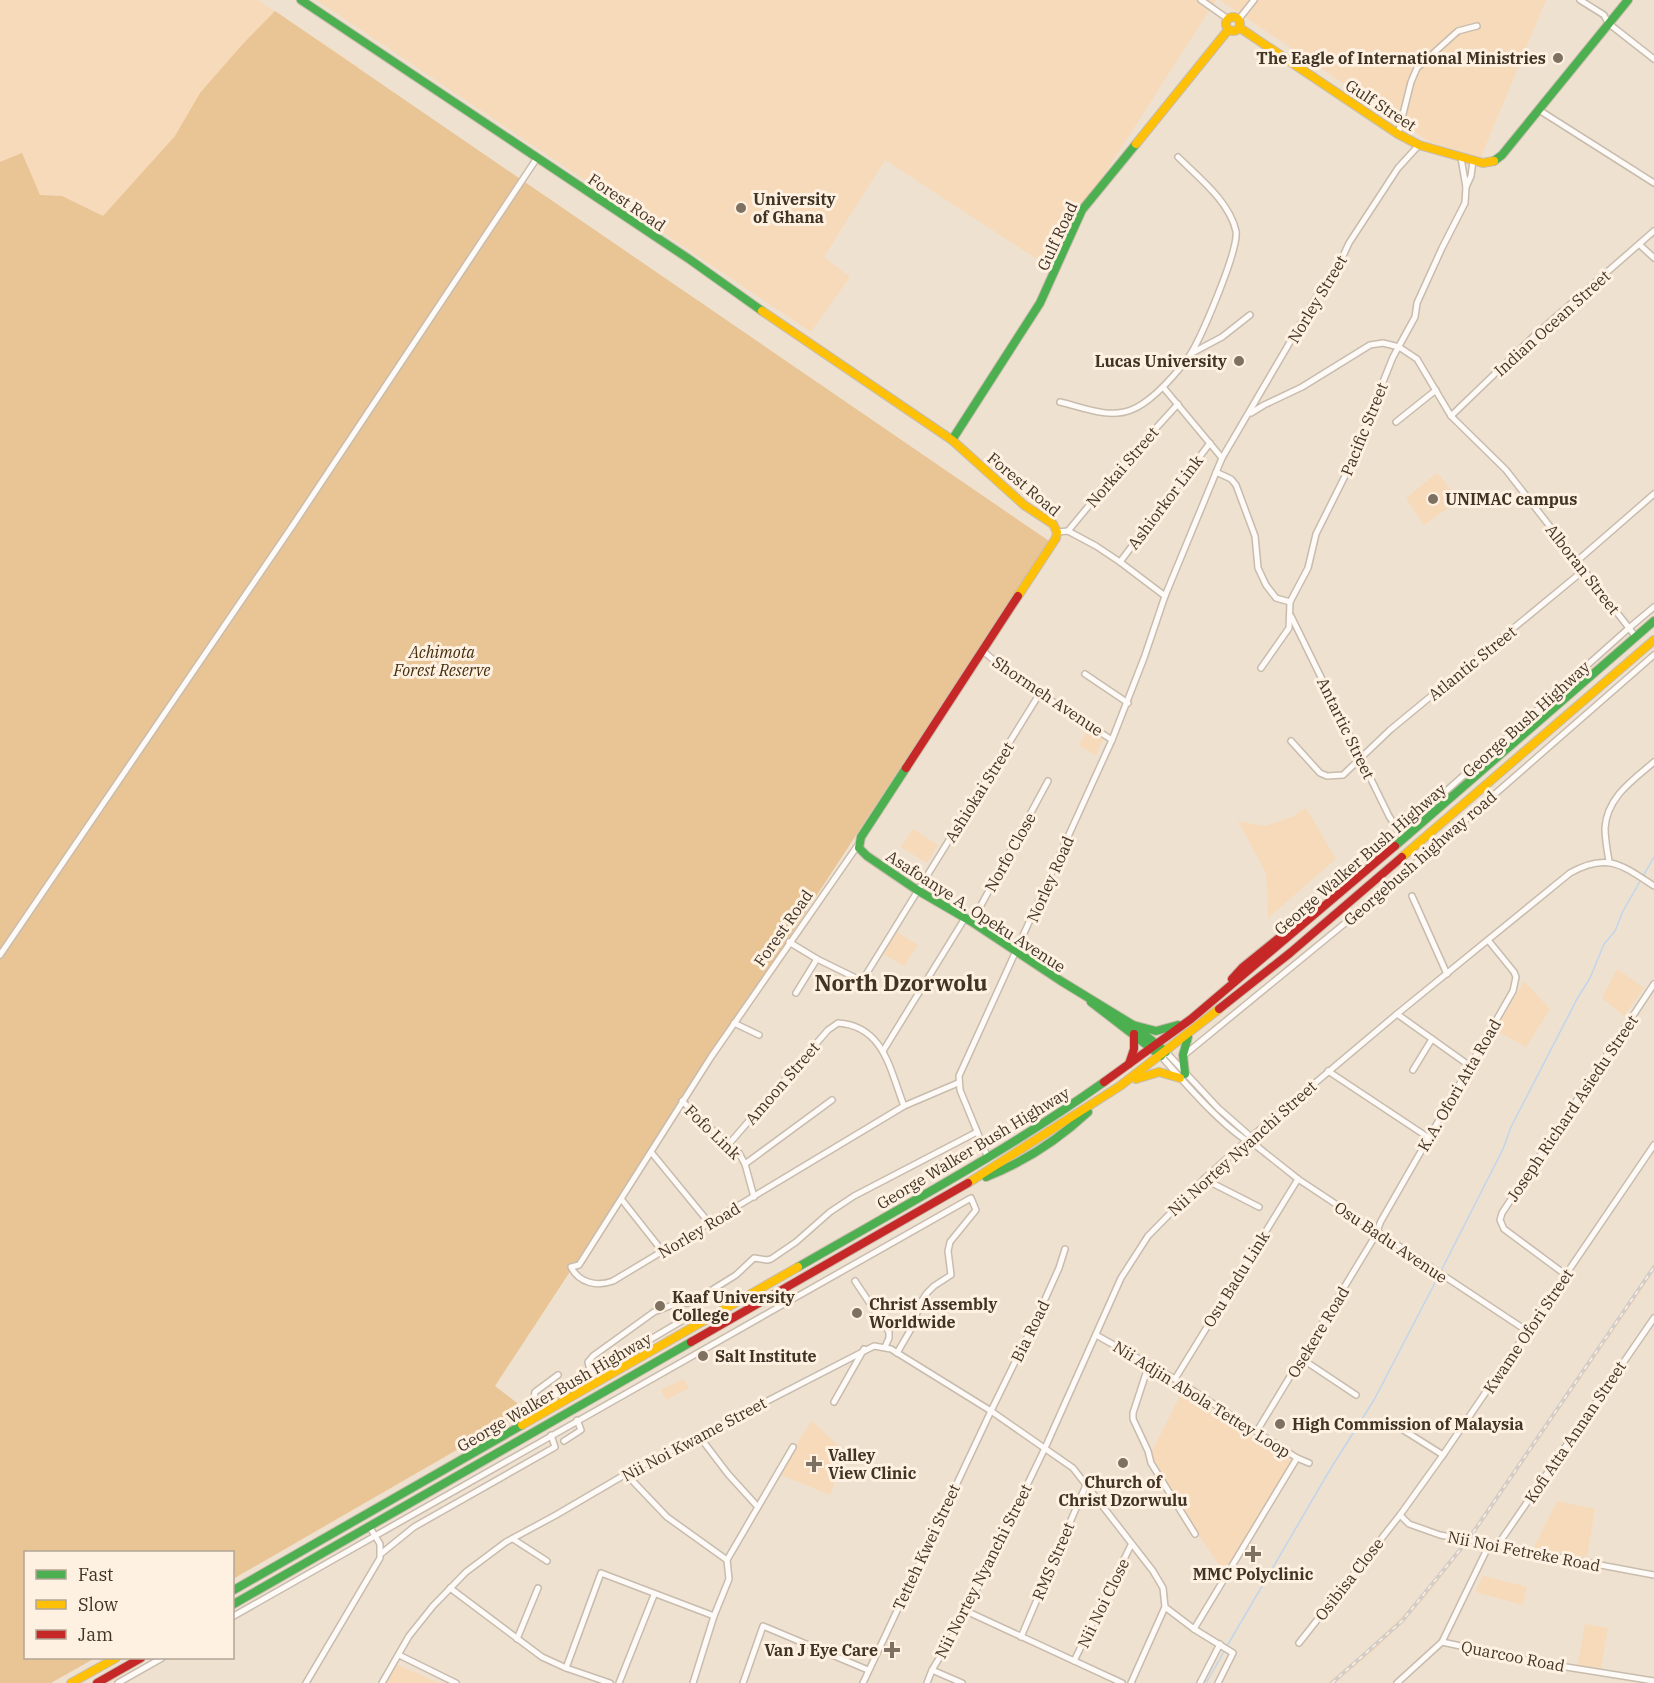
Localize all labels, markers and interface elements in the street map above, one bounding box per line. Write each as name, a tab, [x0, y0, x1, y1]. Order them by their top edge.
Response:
place label: The Eagle of International Ministries	[1256, 48, 1546, 68]
marker: The Eagle of International Ministries	[1551, 51, 1565, 65]
street label: Gulf Street	[1342, 75, 1420, 135]
street label: Forest Road	[584, 169, 670, 235]
place label: University of Ghana	[753, 189, 837, 227]
street label: Gulf Road	[1032, 198, 1082, 274]
marker: University of Ghana	[734, 201, 748, 215]
street label: Norley Street	[1283, 251, 1351, 347]
street label: Indian Ocean Street	[1490, 265, 1614, 380]
place label: Lucas University	[1095, 351, 1228, 371]
marker: Lucas University	[1232, 354, 1246, 368]
street label: Pacific Street	[1336, 379, 1392, 479]
street label: Norkai Street	[1082, 422, 1163, 511]
street label: Forest Road	[983, 448, 1065, 521]
street label: Ashiorkor Link	[1123, 450, 1207, 553]
place label: UNIMAC campus	[1445, 489, 1577, 509]
marker: UNIMAC campus	[1426, 492, 1440, 506]
street label: Alboran Street	[1542, 520, 1625, 618]
street label: Atlantic Street	[1424, 621, 1520, 705]
park label: Achimota Forest Reserve	[393, 642, 490, 680]
street label: Shormeh Avenue	[989, 652, 1107, 740]
street label: George Bush Highway	[1458, 656, 1594, 782]
street label: Antartic Street	[1313, 674, 1379, 782]
street label: Ashiokai Street	[940, 738, 1018, 846]
street label: George Walker Bush Highway	[1270, 779, 1450, 939]
street label: Georgebush highway road	[1340, 786, 1501, 930]
street label: Norfo Close	[980, 809, 1040, 895]
street label: Norley Road	[1022, 833, 1078, 925]
street label: Asafoanye A. Opeku Avenue	[883, 846, 1069, 976]
street label: Forest Road	[749, 885, 817, 970]
district label: North Dzorwolu	[814, 968, 988, 997]
street label: Joseph Richard Asiedu Street	[1502, 1011, 1642, 1205]
street label: K.A. Ofori Atta Road	[1413, 1015, 1505, 1155]
street label: Amoon Street	[741, 1037, 824, 1129]
street label: Nii Nortey Nyanchi Street	[1164, 1076, 1321, 1220]
street label: George Walker Bush Highway	[873, 1082, 1073, 1214]
street label: Fofo Link	[681, 1100, 746, 1164]
street label: Osu Badu Avenue	[1331, 1197, 1451, 1287]
street label: Norley Road	[654, 1198, 744, 1262]
street label: Osu Badu Link	[1198, 1227, 1274, 1331]
street label: Kwame Ofori Street	[1479, 1265, 1577, 1397]
street label: Osekere Road	[1283, 1282, 1353, 1381]
place label: Kaaf University College	[672, 1287, 796, 1325]
place label: Christ Assembly Worldwide	[869, 1294, 998, 1332]
street label: Bia Road	[1006, 1297, 1054, 1365]
marker: Kaaf University College	[653, 1299, 667, 1313]
marker: Christ Assembly Worldwide	[850, 1306, 864, 1320]
street label: George Walker Bush Highway	[453, 1328, 655, 1456]
street label: Nii Adjin Abola Tettey Loop	[1110, 1336, 1295, 1462]
place label: Salt Institute	[715, 1346, 817, 1366]
marker: Salt Institute	[696, 1349, 710, 1363]
street label: Kofi Atta Annan Street	[1520, 1357, 1630, 1507]
street label: Nii Noi Kwame Street	[618, 1392, 770, 1486]
place label: High Commission of Malaysia	[1292, 1414, 1524, 1434]
marker: High Commission of Malaysia	[1273, 1417, 1287, 1431]
place label: Valley View Clinic	[828, 1445, 917, 1483]
marker: Valley View Clinic	[805, 1455, 823, 1473]
marker: Church of Christ Dzorwulu	[1116, 1456, 1130, 1470]
place label: Church of Christ Dzorwulu	[1058, 1472, 1188, 1510]
street label: Tetteh Kwei Street	[888, 1480, 964, 1613]
street label: Nii Nortey Nyanchi Street	[930, 1480, 1036, 1662]
street label: RMS Street	[1028, 1519, 1079, 1603]
street label: Nii Noi Fetreke Road	[1446, 1526, 1602, 1576]
street label: Osibisa Close	[1310, 1534, 1388, 1624]
marker: MMC Polyclinic	[1244, 1545, 1262, 1563]
legend	[24, 1551, 234, 1659]
street label: Nii Noi Close	[1073, 1555, 1133, 1651]
text: Fast	[78, 1563, 113, 1586]
place label: MMC Polyclinic	[1193, 1564, 1314, 1584]
text: Slow	[78, 1593, 118, 1616]
text: Jam	[78, 1623, 113, 1646]
street label: Quarcoo Road	[1459, 1636, 1567, 1676]
place label: Van J Eye Care	[764, 1640, 878, 1660]
marker: Van J Eye Care	[883, 1641, 901, 1659]

